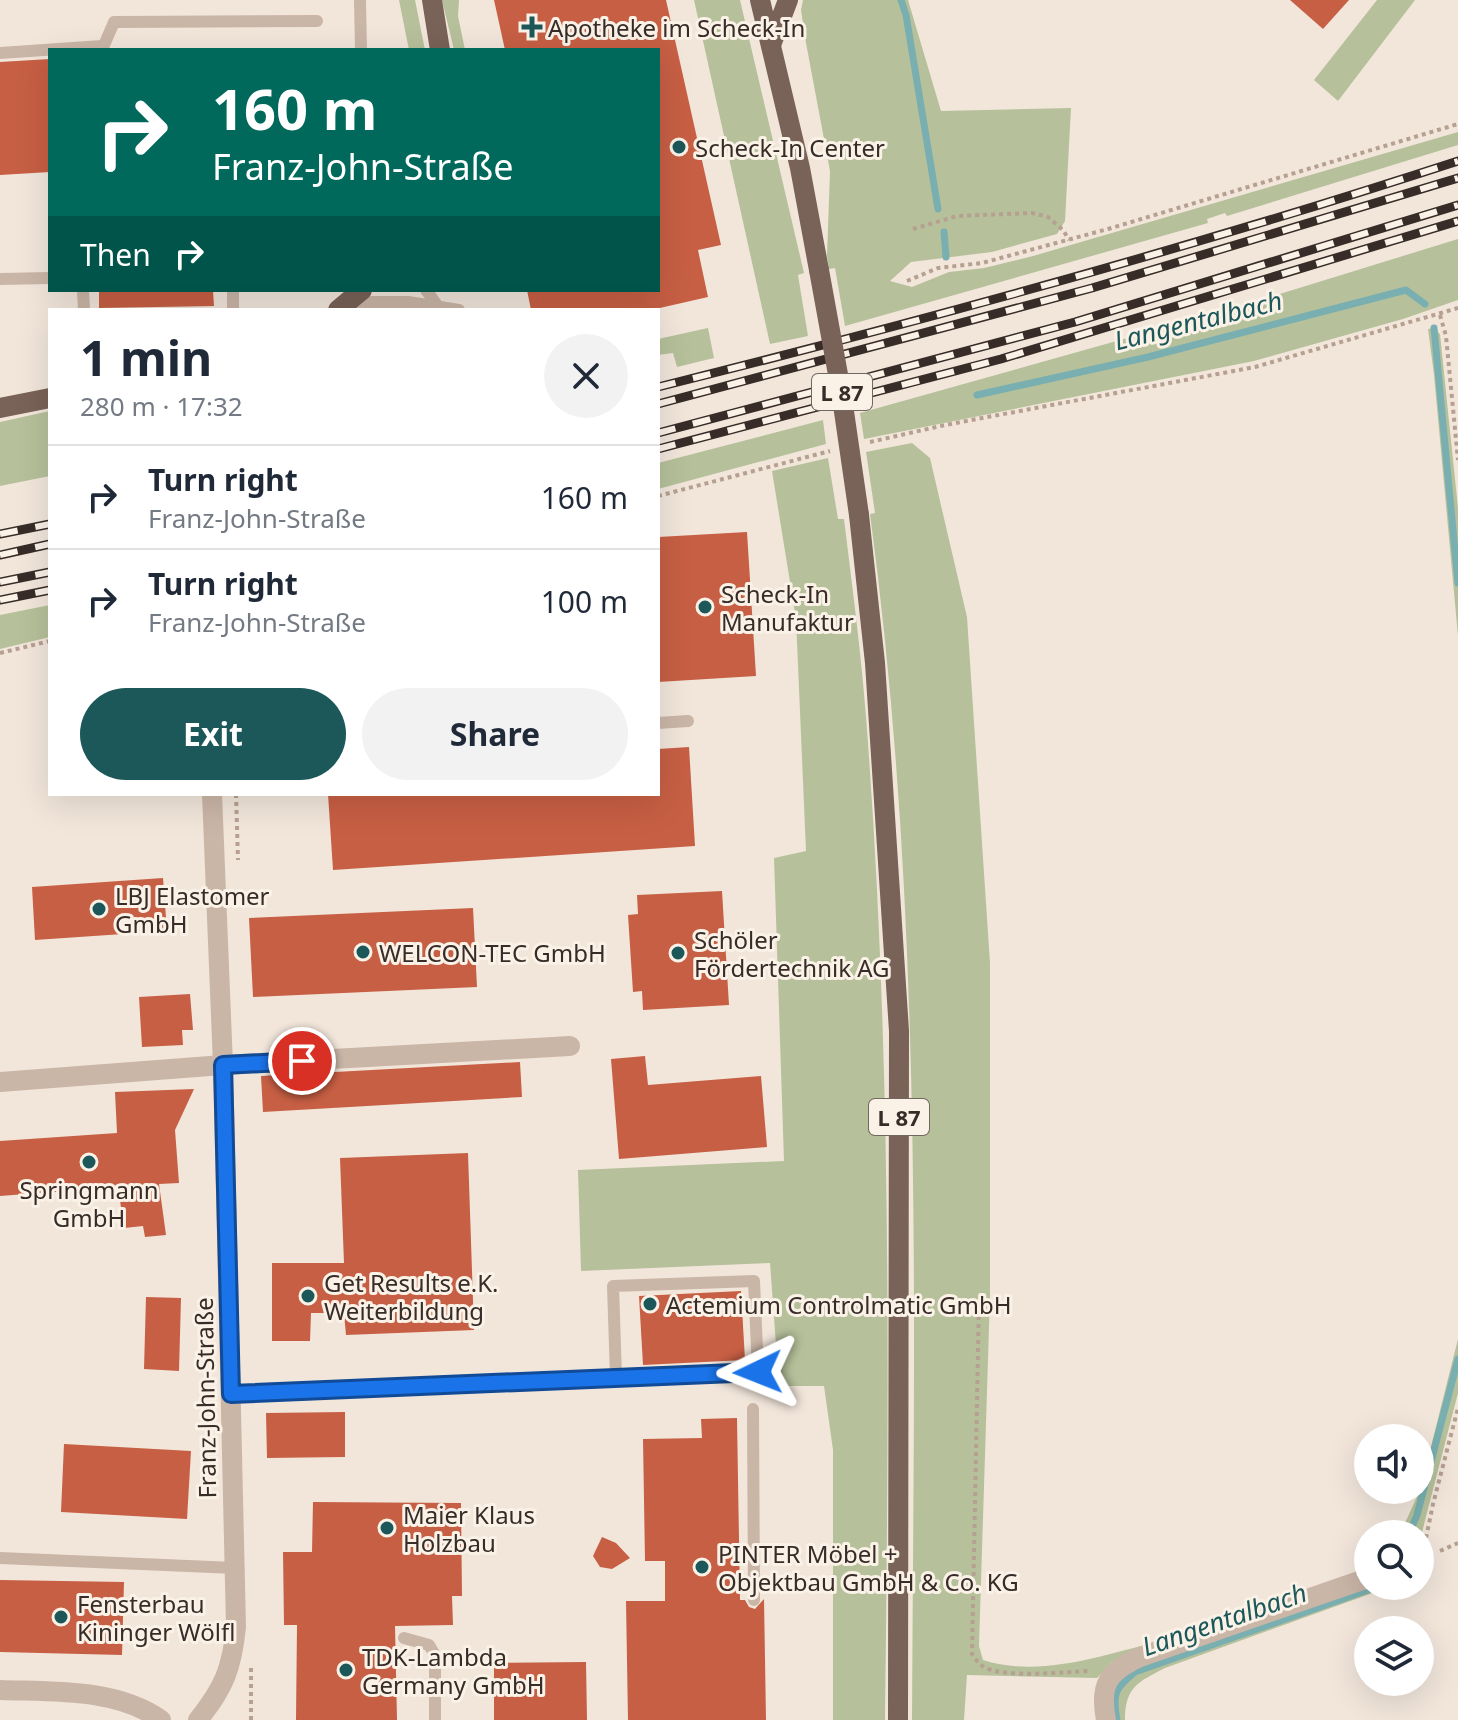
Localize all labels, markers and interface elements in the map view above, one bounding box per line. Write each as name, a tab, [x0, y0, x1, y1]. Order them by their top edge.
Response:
place label: Apotheke im Scheck-In	[548, 11, 805, 44]
marker: Apotheke im Scheck-In	[523, 18, 541, 36]
text: 160 m	[212, 70, 377, 146]
icon: right	[80, 80, 184, 184]
place label: Scheck-In Center	[695, 131, 885, 164]
marker: Scheck-In Center	[670, 138, 688, 156]
text: Franz-John-Straße	[212, 142, 514, 191]
icon: right	[167, 232, 211, 276]
text: Then	[80, 234, 151, 275]
water label: Langentalbach	[1110, 282, 1286, 358]
text: 1 min	[80, 325, 212, 390]
button: close	[544, 334, 628, 418]
road number: L 87	[812, 374, 872, 410]
text: 280 m · 17:32	[80, 388, 243, 424]
text: Turn right	[148, 459, 298, 500]
icon: right	[80, 475, 124, 519]
text: 160 m	[541, 477, 628, 518]
text: Franz-John-Straße	[148, 500, 366, 536]
text: Turn right	[148, 563, 298, 604]
place label: Scheck-In Manufaktur	[721, 577, 854, 638]
icon: right	[80, 579, 124, 623]
text: 100 m	[541, 581, 628, 622]
marker: Scheck-In Manufaktur	[696, 598, 714, 616]
text: Franz-John-Straße	[148, 604, 366, 640]
button: Exit	[80, 688, 346, 780]
button: Share	[362, 688, 628, 780]
place label: LBJ Elastomer GmbH	[115, 879, 270, 940]
marker: LBJ Elastomer GmbH	[90, 900, 108, 918]
place label: Schöler Fördertechnik AG	[694, 923, 890, 984]
place label: WELCON-TEC GmbH	[379, 936, 606, 969]
marker: WELCON-TEC GmbH	[354, 943, 372, 961]
marker: Schöler Fördertechnik AG	[669, 944, 687, 962]
pin	[268, 1027, 336, 1095]
icon: arrive	[280, 1039, 324, 1083]
road number: L 87	[869, 1099, 929, 1135]
marker: Springmann GmbH	[80, 1153, 98, 1171]
place label: Springmann GmbH	[19, 1173, 159, 1234]
place label: Get Results e.K. Weiterbildung	[324, 1266, 499, 1327]
marker: Get Results e.K. Weiterbildung	[299, 1287, 317, 1305]
place label: Actemium Controlmatic GmbH	[666, 1288, 1012, 1321]
marker: Actemium Controlmatic GmbH	[641, 1295, 659, 1313]
street label: Franz-John-Straße	[187, 1297, 223, 1499]
position arrow	[716, 1330, 800, 1414]
map controls	[1354, 1424, 1434, 1696]
button: sound	[1354, 1424, 1434, 1504]
place label: Maier Klaus Holzbau	[403, 1498, 535, 1559]
marker: Maier Klaus Holzbau	[378, 1519, 396, 1537]
button: search	[1354, 1520, 1434, 1600]
place label: PINTER Möbel + Objektbau GmbH & Co. KG	[718, 1537, 1019, 1598]
marker: PINTER Möbel + Objektbau GmbH & Co. KG	[693, 1558, 711, 1576]
water label: Langentalbach	[1137, 1574, 1311, 1664]
place label: Fensterbau Kininger Wölfl	[77, 1587, 235, 1648]
marker: Fensterbau Kininger Wölfl	[52, 1608, 70, 1626]
button: layers	[1354, 1616, 1434, 1696]
place label: TDK-Lambda Germany GmbH	[362, 1640, 545, 1701]
marker: TDK-Lambda Germany GmbH	[337, 1661, 355, 1679]

